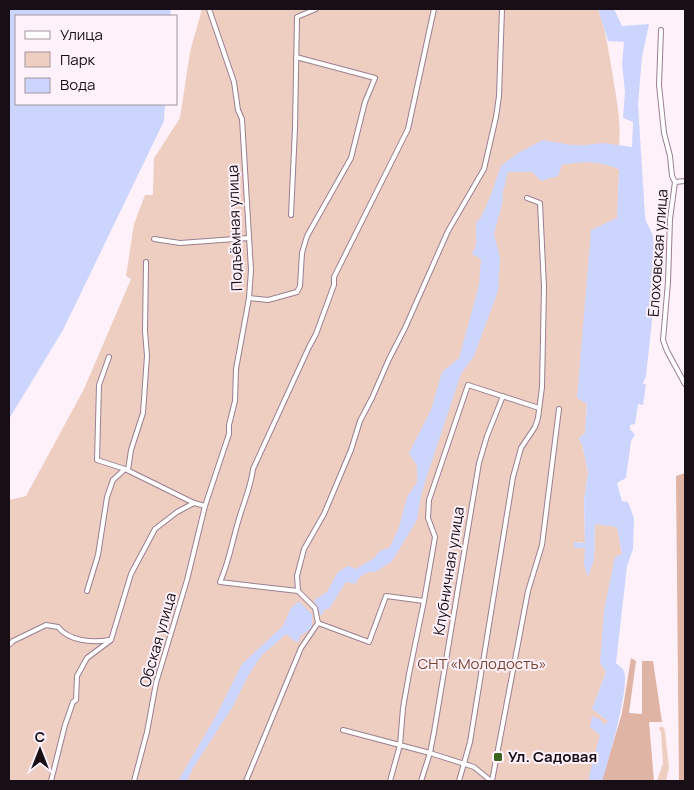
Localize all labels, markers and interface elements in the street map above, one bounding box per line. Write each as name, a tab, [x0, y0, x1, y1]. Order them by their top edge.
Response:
legend	[15, 15, 178, 105]
text: Улица	[60, 24, 103, 45]
text: Парк	[60, 49, 96, 70]
text: Вода	[60, 74, 95, 95]
street label: Подъёмная улица	[222, 165, 247, 292]
street label: Елоховская улица	[643, 188, 672, 318]
street label: Клубничная улица	[428, 505, 469, 637]
street label: Обская улица	[134, 590, 181, 690]
park label: СНТ «Молодость»	[417, 653, 547, 674]
north arrow	[15, 725, 65, 775]
text: С	[35, 727, 45, 746]
place label: Ул. Садовая	[508, 746, 597, 767]
marker: Ул. Садовая	[492, 751, 504, 763]

